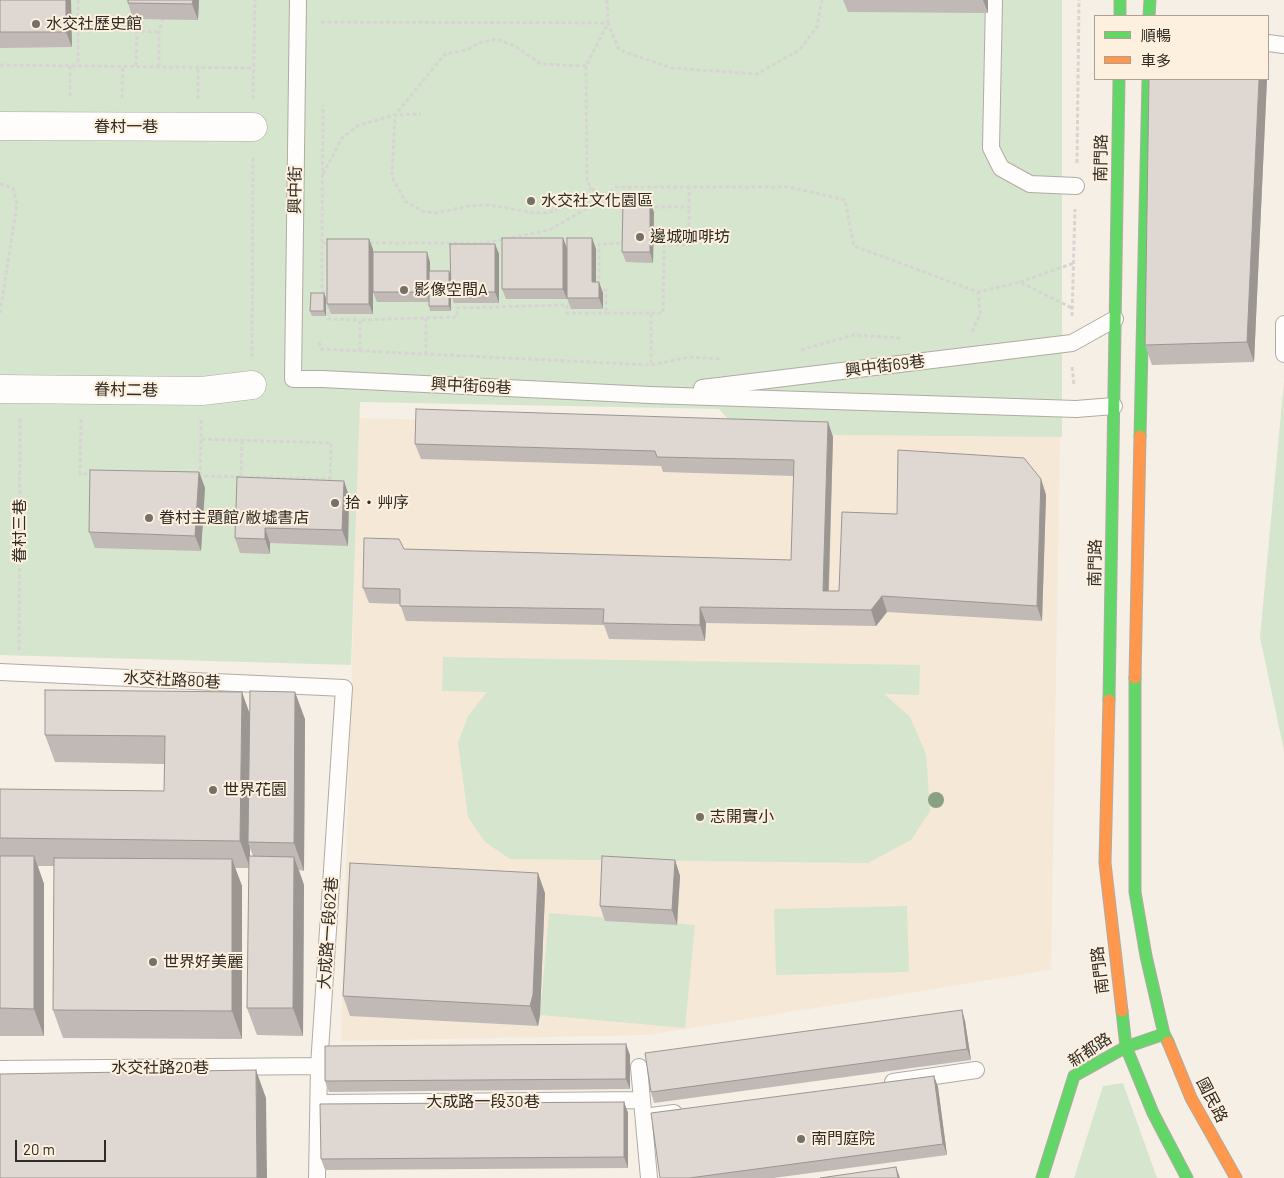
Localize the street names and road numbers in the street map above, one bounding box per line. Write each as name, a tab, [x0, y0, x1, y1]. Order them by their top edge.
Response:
street label: 眷村一巷	[94, 117, 158, 137]
street label: 南門路	[1091, 134, 1111, 182]
street label: 興中街	[285, 166, 305, 214]
street label: 興中街69巷	[844, 352, 926, 380]
street label: 興中街69巷	[430, 374, 512, 398]
street label: 眷村二巷	[94, 380, 158, 400]
street label: 眷村三巷	[10, 499, 30, 563]
street label: 南門路	[1085, 539, 1105, 587]
street label: 水交社路80巷	[123, 668, 221, 692]
street label: 大成路一段62巷	[314, 876, 342, 990]
street label: 南門路	[1088, 945, 1112, 995]
street label: 新都路	[1065, 1029, 1115, 1071]
street label: 水交社路20巷	[111, 1058, 209, 1078]
street label: 國民路	[1193, 1074, 1231, 1126]
street label: 大成路一段30巷	[426, 1092, 540, 1112]

